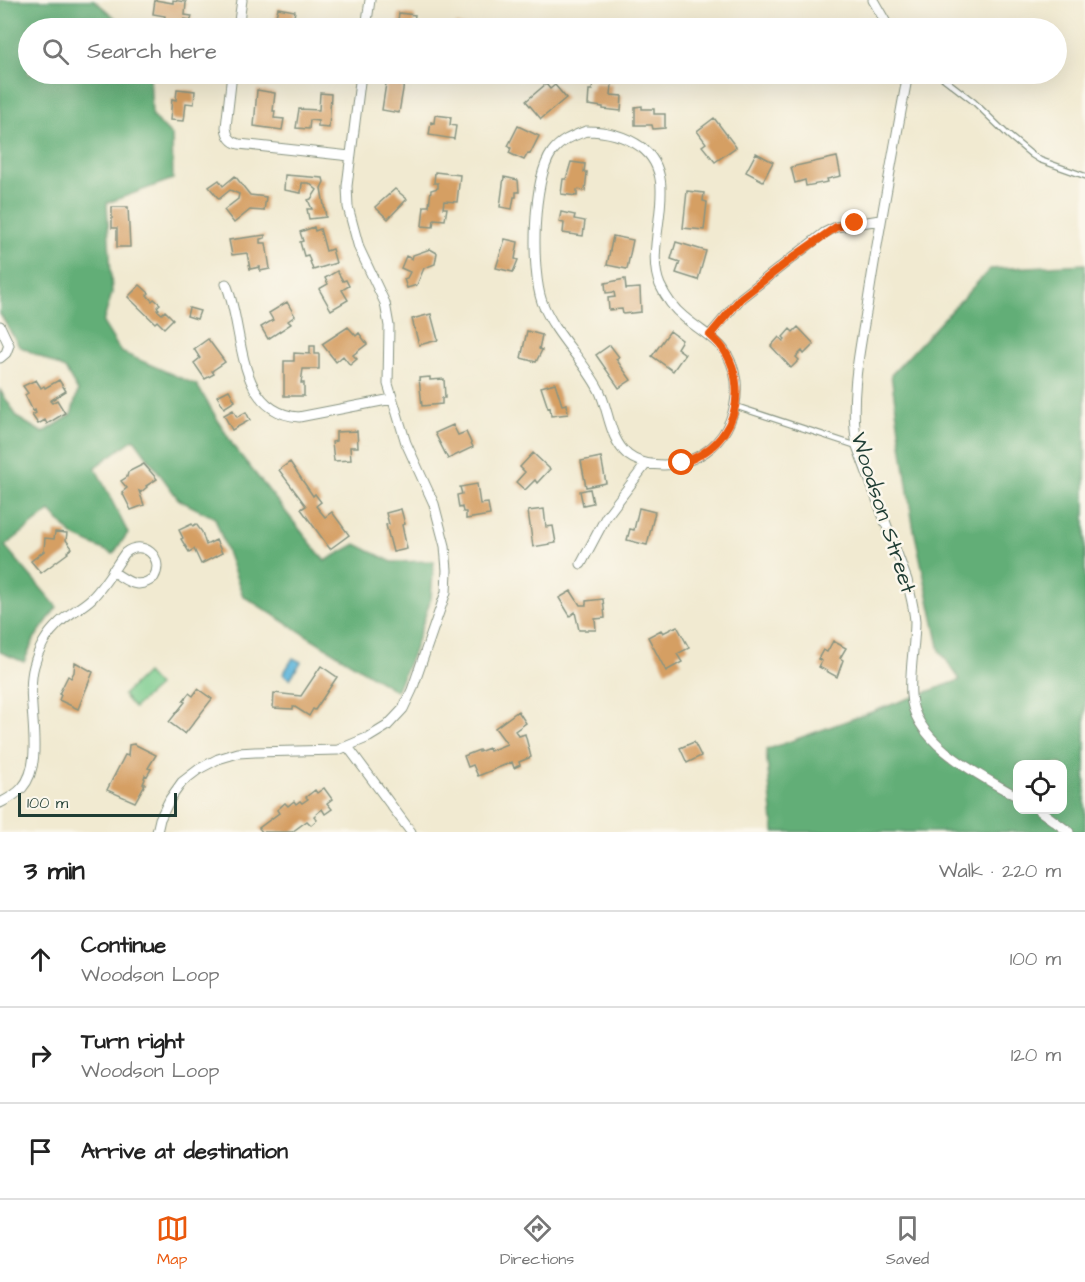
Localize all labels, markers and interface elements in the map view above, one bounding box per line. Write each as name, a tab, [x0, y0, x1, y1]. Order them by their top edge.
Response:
search box	[18, 18, 1067, 84]
icon: search	[39, 35, 72, 68]
text: Search here	[87, 36, 217, 67]
route end	[841, 209, 867, 235]
street label: Woodson Street	[842, 428, 924, 598]
route start	[668, 449, 694, 475]
map controls	[1013, 760, 1067, 814]
button: locate	[1013, 760, 1067, 814]
scale bar	[18, 790, 177, 818]
text: 100 m	[27, 792, 68, 814]
text: 3 min	[24, 853, 85, 889]
text: Walk · 220 m	[939, 857, 1061, 885]
text: Continue	[81, 930, 166, 961]
icon: ahead	[24, 943, 57, 976]
text: 100 m	[1010, 945, 1061, 973]
text: Woodson Loop	[81, 961, 219, 989]
text: Turn right	[81, 1026, 184, 1057]
icon: right	[24, 1039, 57, 1072]
text: 120 m	[1011, 1041, 1061, 1069]
text: Woodson Loop	[81, 1057, 219, 1085]
icon: arrive	[24, 1135, 57, 1168]
text: Arrive at destination	[81, 1136, 288, 1167]
tab: Map	[156, 1212, 189, 1270]
tab: Directions	[500, 1212, 574, 1270]
tab: Saved	[886, 1212, 929, 1270]

